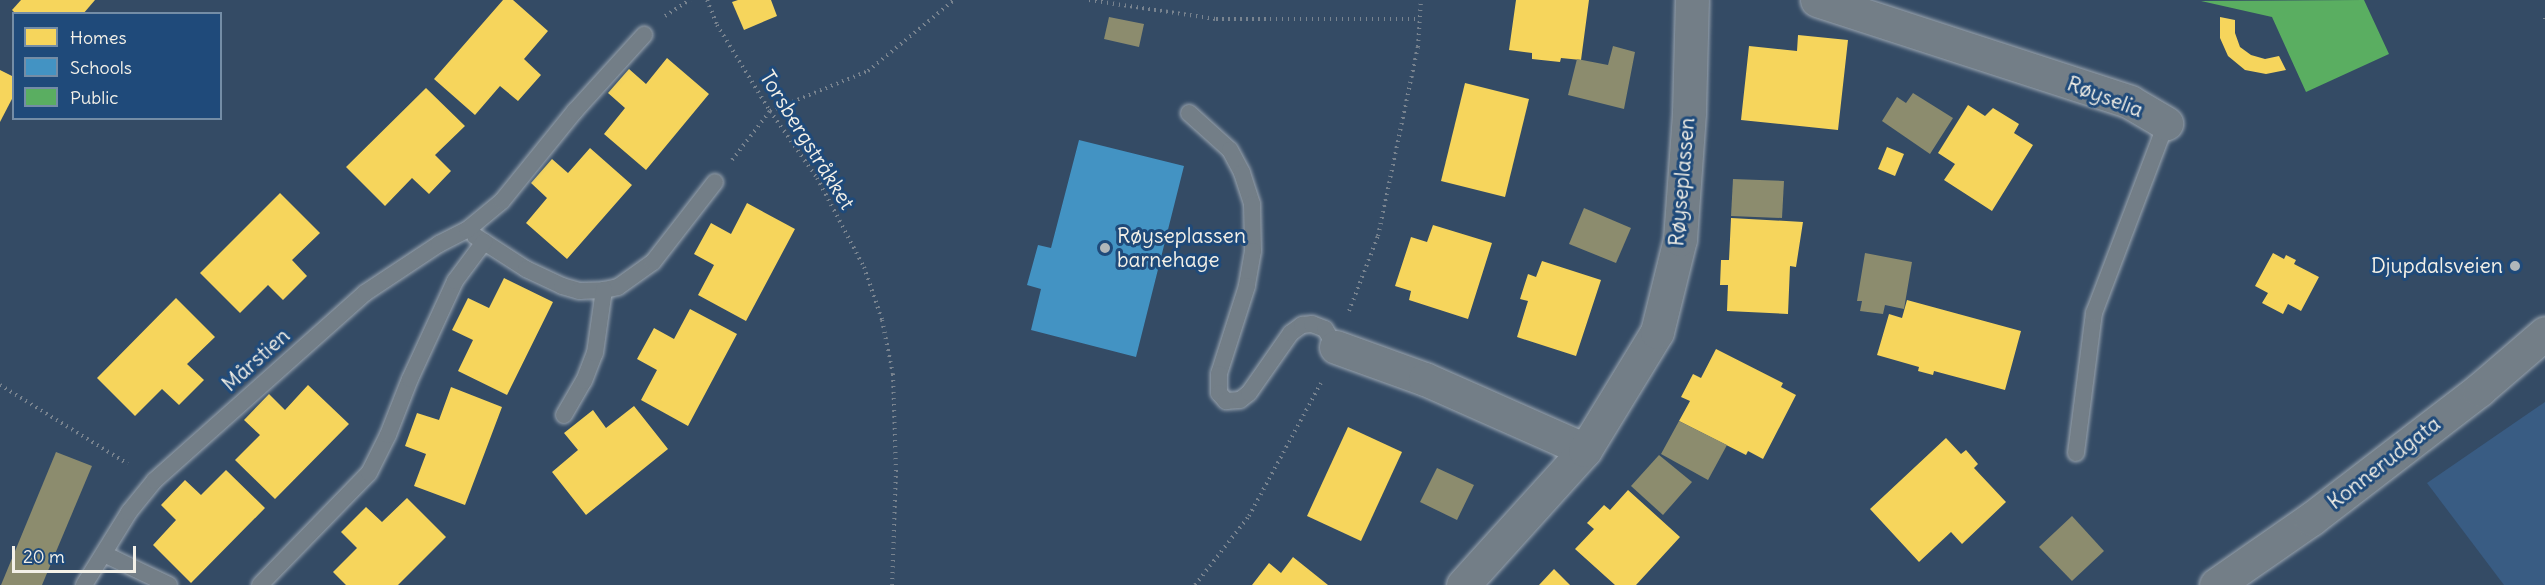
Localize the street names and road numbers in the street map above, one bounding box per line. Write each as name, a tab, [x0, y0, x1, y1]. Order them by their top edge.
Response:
street label: Torsbergstråkket	[754, 66, 860, 214]
street label: Røyselia	[2064, 71, 2146, 123]
street label: Røyseplassen	[1664, 117, 1700, 247]
street label: Mårstien	[217, 323, 295, 397]
street label: Konnerudgata	[2323, 411, 2445, 515]

